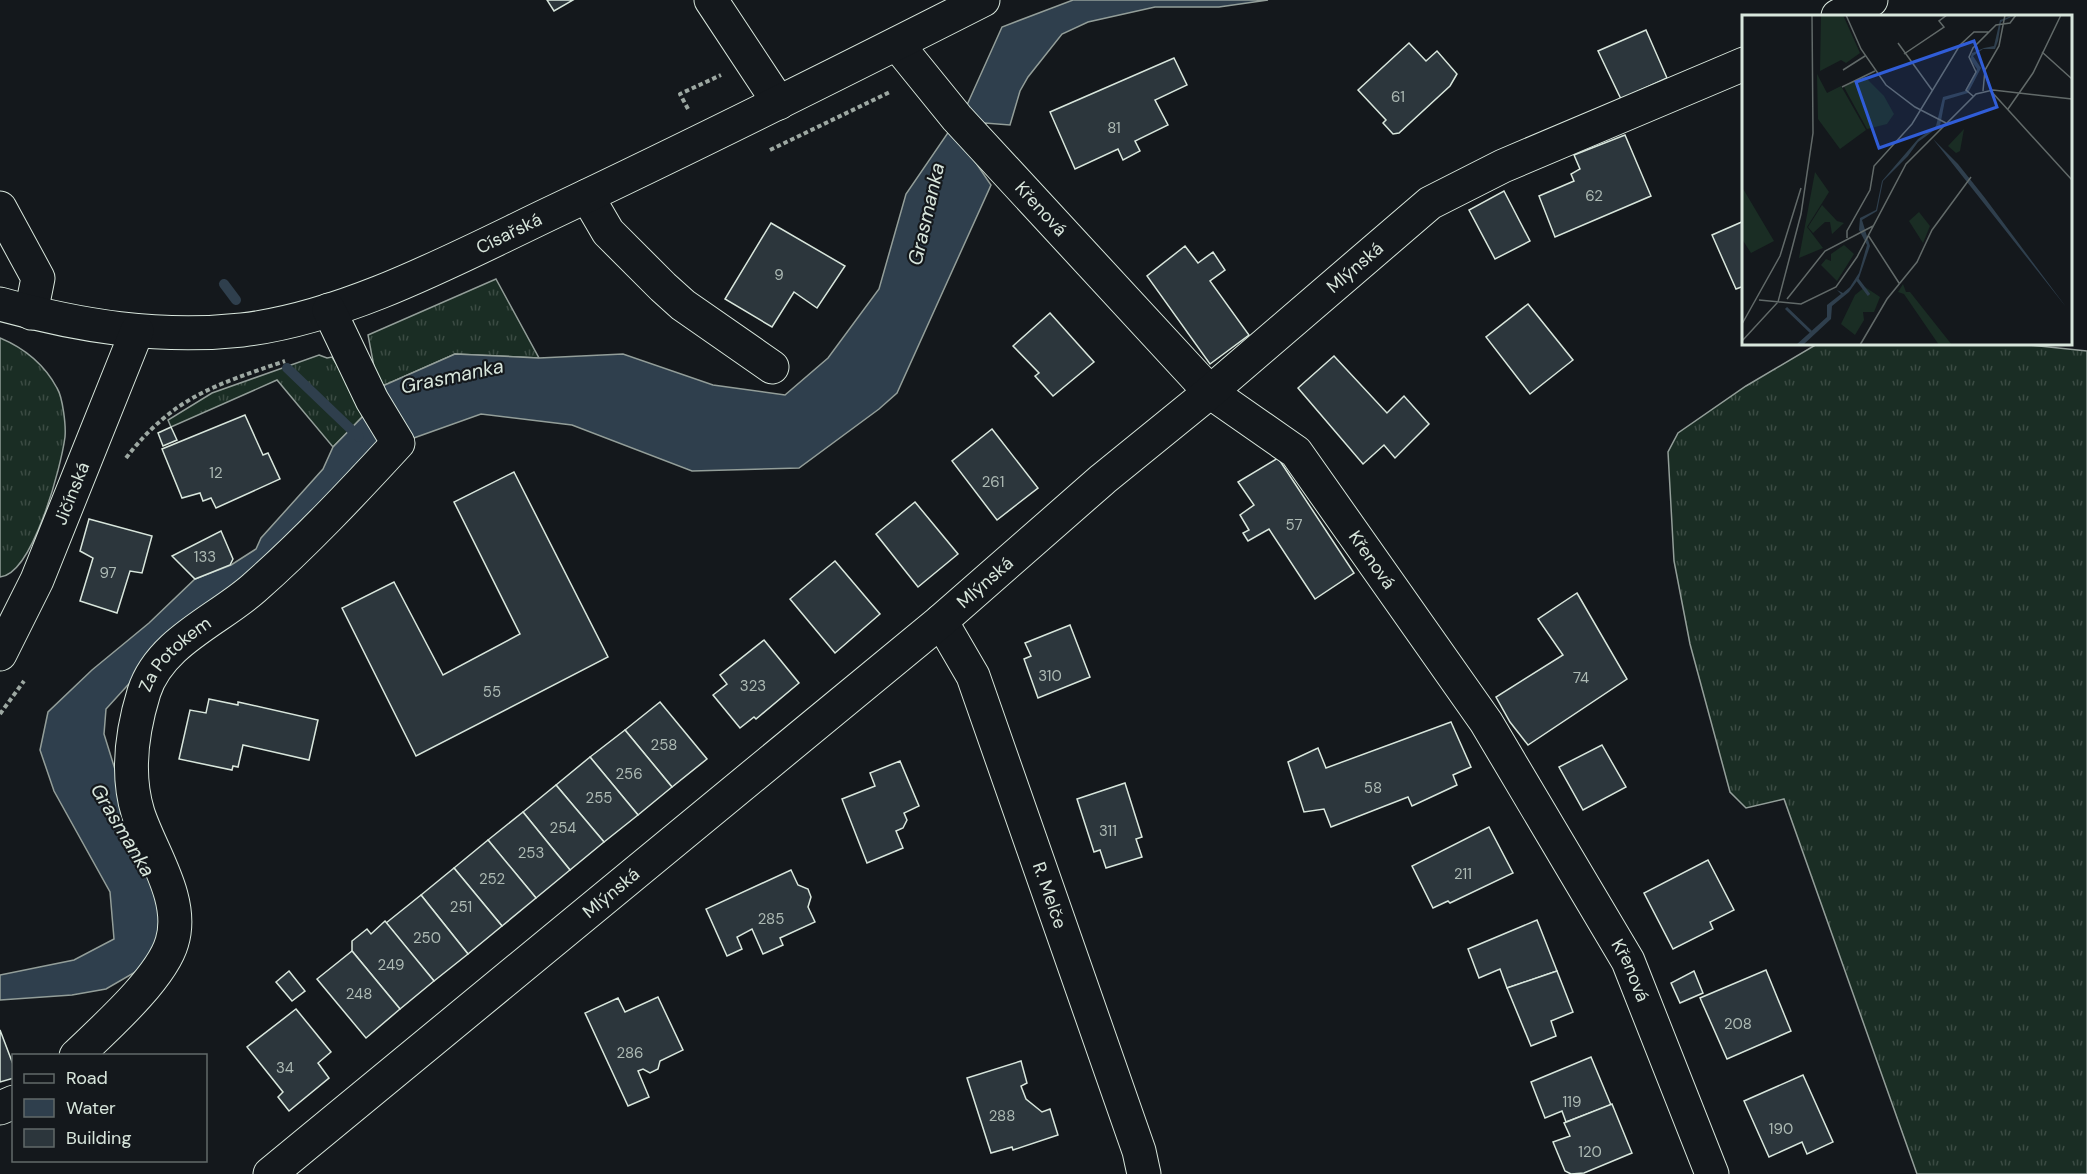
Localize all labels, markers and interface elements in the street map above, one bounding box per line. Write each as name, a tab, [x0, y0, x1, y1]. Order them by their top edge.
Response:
inset map	[1742, 15, 2072, 345]
house number: 61	[1391, 87, 1405, 107]
house number: 81	[1107, 118, 1121, 138]
water label: Grasmanka	[902, 160, 950, 268]
street label: Křenová	[1010, 176, 1072, 241]
house number: 62	[1585, 186, 1603, 206]
street label: Císařská	[472, 207, 546, 260]
street label: Mlýnská	[1322, 236, 1388, 298]
house number: 9	[774, 265, 784, 285]
water label: Grasmanka	[398, 352, 506, 400]
street label: Jičínská	[48, 458, 95, 528]
house number: 12	[209, 463, 223, 483]
house number: 261	[982, 472, 1004, 492]
house number: 57	[1286, 515, 1302, 535]
street label: Křenová	[1343, 526, 1401, 594]
house number: 133	[194, 547, 216, 567]
street label: Mlýnská	[952, 551, 1018, 614]
house number: 97	[99, 563, 117, 583]
street label: Za Potokem	[133, 611, 216, 695]
house number: 310	[1038, 666, 1062, 686]
house number: 74	[1573, 668, 1589, 688]
house number: 323	[740, 676, 766, 696]
house number: 55	[483, 682, 501, 702]
house number: 258	[651, 735, 677, 755]
house number: 256	[615, 764, 643, 784]
water label: Grasmanka	[85, 778, 161, 882]
house number: 58	[1364, 778, 1382, 798]
house number: 255	[586, 788, 612, 808]
house number: 254	[550, 818, 576, 838]
house number: 311	[1099, 821, 1117, 841]
house number: 253	[518, 843, 544, 863]
street label: R. Melče	[1027, 859, 1072, 932]
street label: Mlýnská	[577, 862, 645, 924]
house number: 211	[1454, 864, 1472, 884]
house number: 252	[479, 869, 505, 889]
house number: 251	[450, 897, 472, 917]
house number: 285	[758, 909, 784, 929]
house number: 250	[413, 928, 441, 948]
street label: Křenová	[1606, 935, 1655, 1005]
house number: 249	[378, 955, 404, 975]
house number: 248	[346, 984, 372, 1004]
house number: 208	[1724, 1014, 1752, 1034]
house number: 286	[617, 1043, 643, 1063]
legend	[12, 1054, 207, 1162]
house number: 34	[276, 1058, 294, 1078]
text: Road	[66, 1066, 108, 1090]
house number: 119	[1563, 1092, 1581, 1112]
text: Water	[66, 1096, 116, 1120]
house number: 288	[989, 1106, 1015, 1126]
house number: 190	[1769, 1119, 1793, 1139]
text: Building	[66, 1126, 131, 1150]
house number: 120	[1578, 1142, 1602, 1162]

